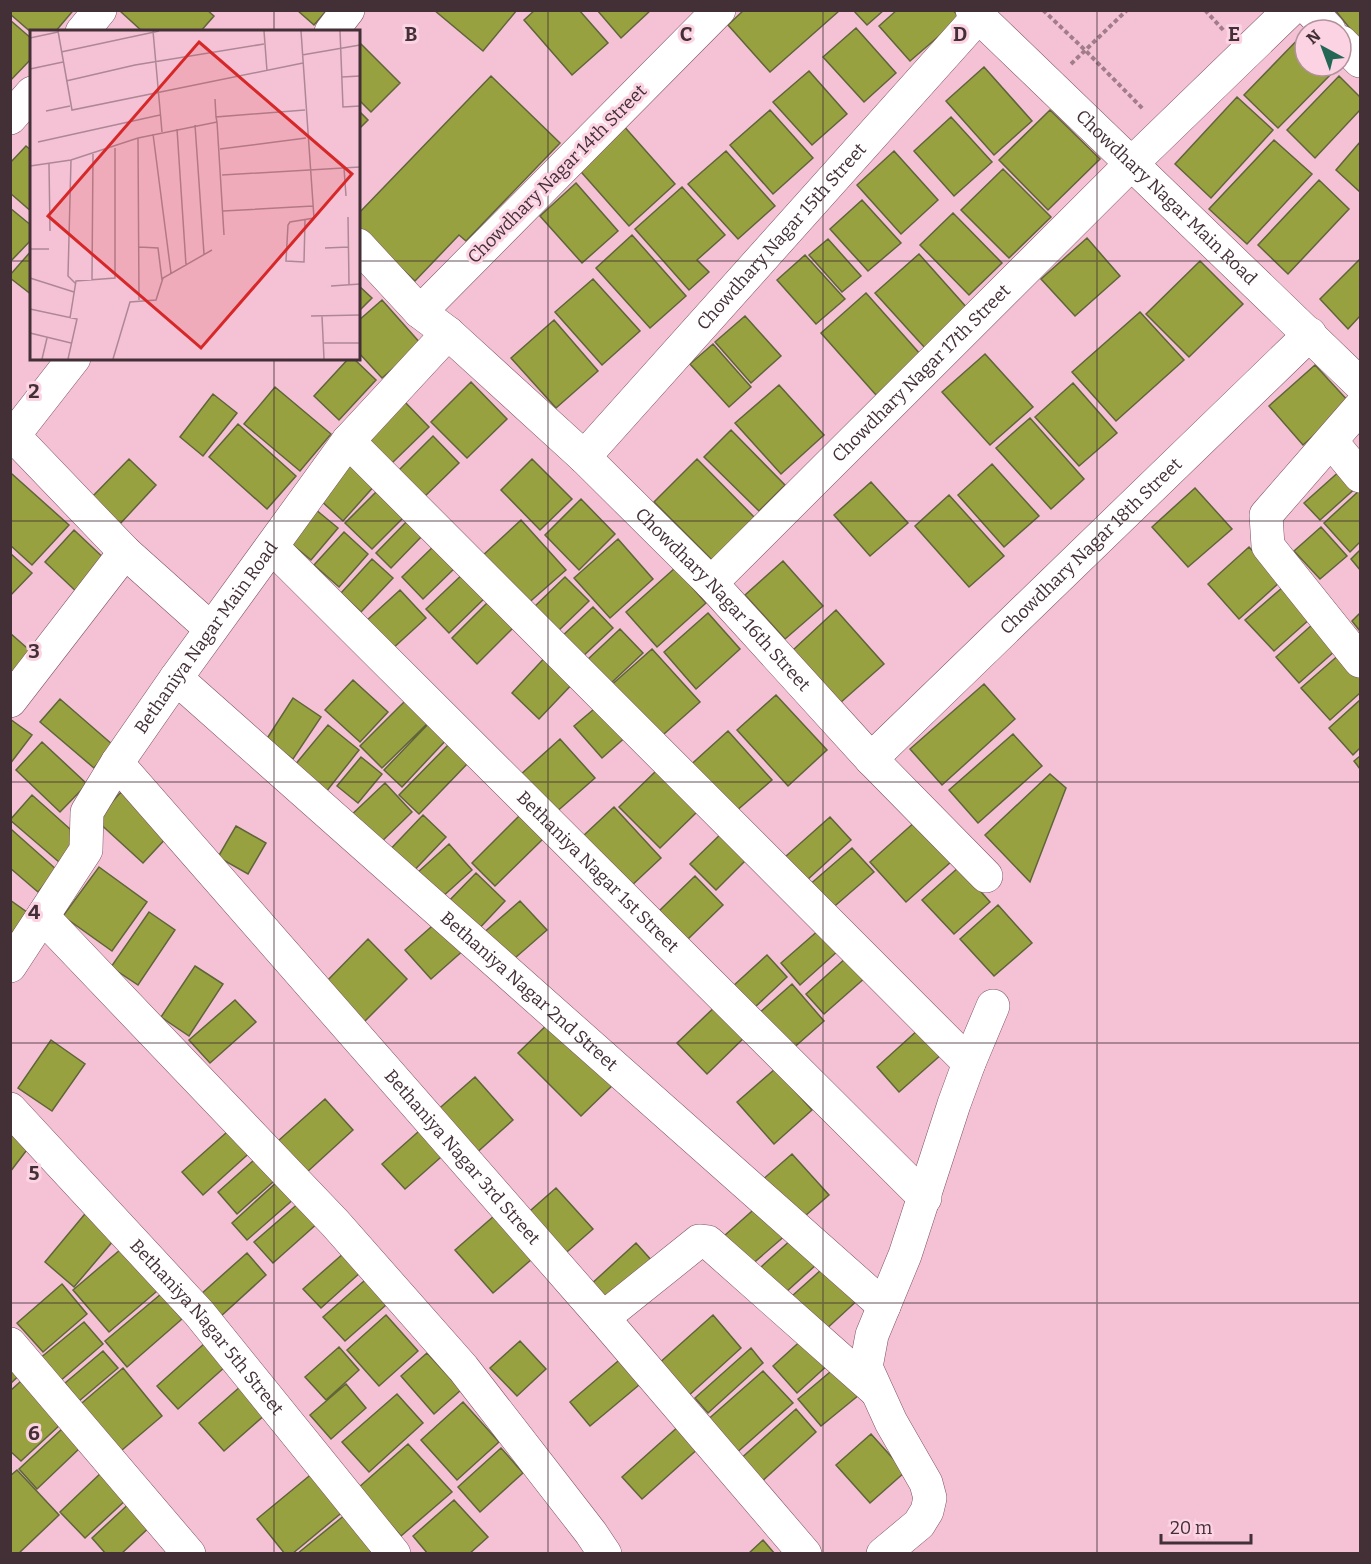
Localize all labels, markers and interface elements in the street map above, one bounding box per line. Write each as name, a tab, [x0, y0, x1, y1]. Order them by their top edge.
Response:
north arrow	[1293, 18, 1353, 78]
text: B	[405, 22, 418, 46]
text: C	[680, 22, 692, 46]
text: D	[953, 22, 967, 46]
text: E	[1228, 22, 1240, 46]
text: N	[1303, 26, 1324, 48]
inset map	[30, 30, 360, 360]
street label: Chowdhary Nagar 14th Street	[463, 80, 651, 268]
street label: Chowdhary Nagar Main Road	[1071, 105, 1262, 290]
street label: Chowdhary Nagar 15th Street	[692, 138, 871, 335]
street label: Chowdhary Nagar 17th Street	[828, 279, 1015, 467]
text: 2	[28, 379, 40, 403]
street label: Chowdhary Nagar 18th Street	[995, 453, 1187, 639]
street label: Chowdhary Nagar 16th Street	[631, 503, 815, 696]
street label: Bethaniya Nagar Main Road	[130, 537, 283, 738]
text: 3	[28, 639, 40, 663]
street label: Bethaniya Nagar 1st Street	[512, 786, 684, 958]
text: 4	[28, 900, 40, 924]
street label: Bethaniya Nagar 2nd Street	[436, 907, 623, 1076]
street label: Bethaniya Nagar 3rd Street	[380, 1065, 545, 1250]
text: 5	[29, 1161, 40, 1185]
street label: Bethaniya Nagar 5th Street	[125, 1235, 288, 1420]
text: 6	[28, 1421, 40, 1445]
scale bar	[1161, 1507, 1251, 1545]
text: 20 m	[1170, 1517, 1212, 1539]

